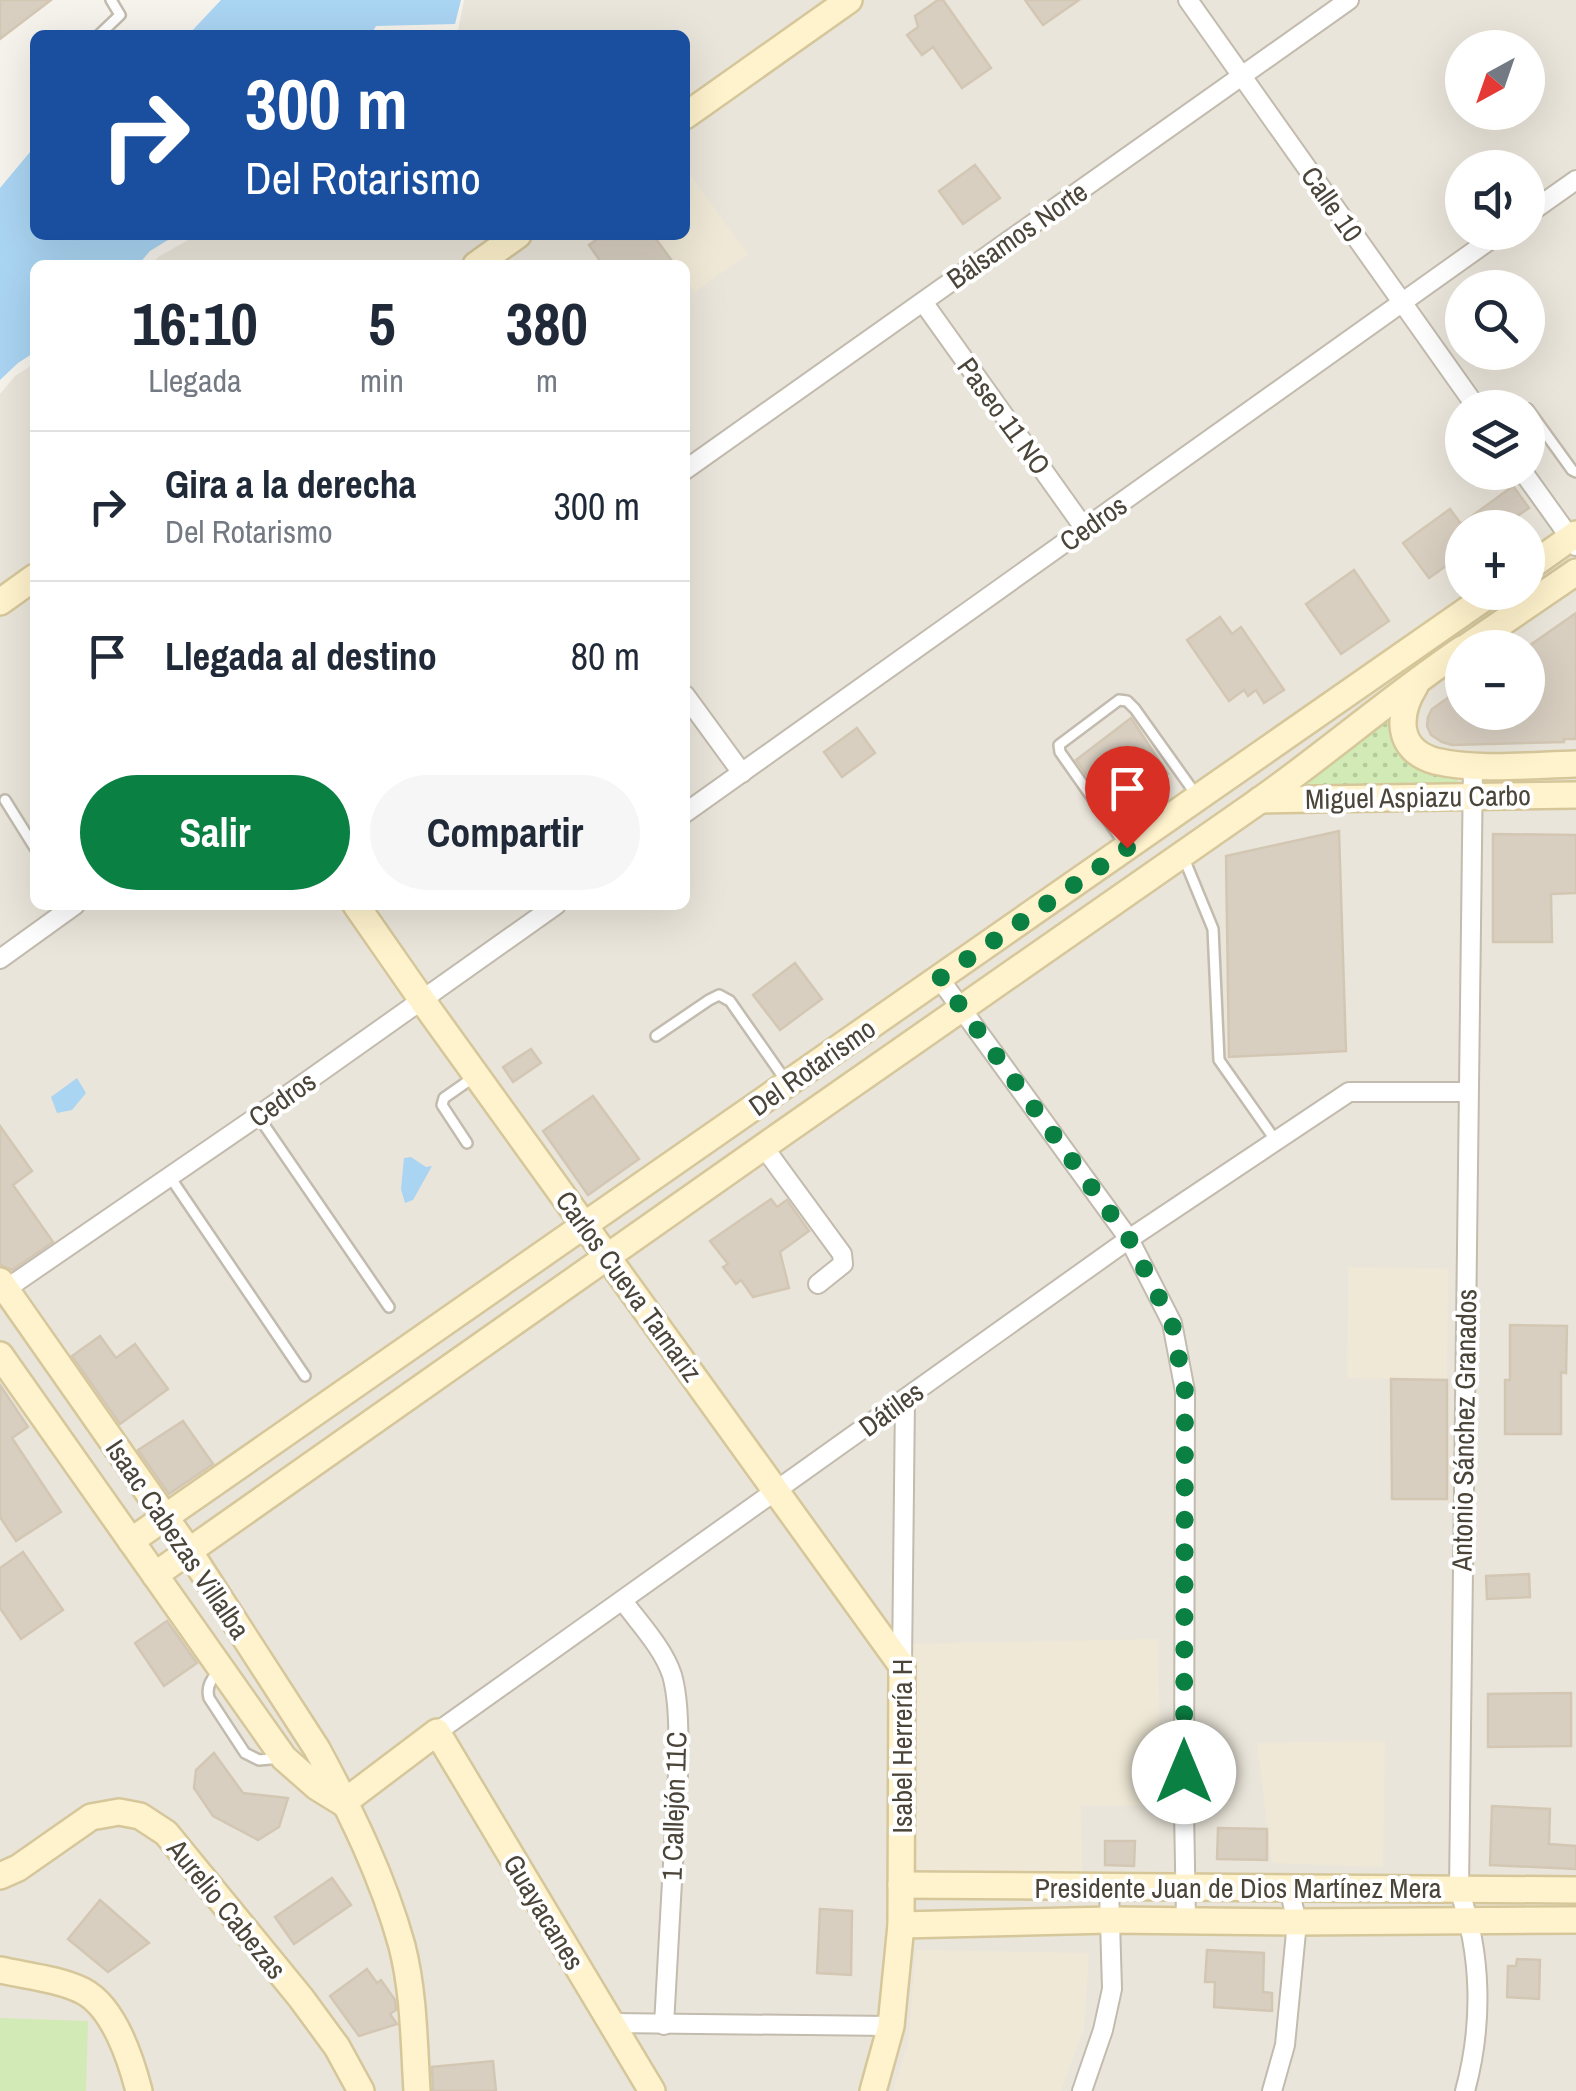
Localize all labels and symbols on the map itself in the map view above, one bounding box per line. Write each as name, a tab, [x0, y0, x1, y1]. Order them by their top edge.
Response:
north arrow	[1445, 30, 1545, 130]
street label: Calle 10	[1292, 159, 1372, 249]
street label: Bálsamos Norte	[939, 173, 1095, 297]
street label: Paseo 11 NO	[949, 350, 1059, 482]
street label: Cedros	[1052, 486, 1134, 560]
pin	[1085, 746, 1170, 849]
street label: Miguel Aspiazu Carbo	[1305, 776, 1531, 818]
street label: Del Rotarismo	[741, 1009, 883, 1125]
street label: Cedros	[241, 1062, 323, 1136]
street label: Carlos Cueva Tamariz	[547, 1183, 711, 1389]
street label: Antonio Sánchez Granados	[1443, 1289, 1485, 1572]
street label: Dátiles	[851, 1373, 931, 1445]
street label: Isaac Cabezas Villalba	[97, 1432, 259, 1646]
street label: Isabel Herrería H	[883, 1659, 921, 1833]
position arrow	[1132, 1720, 1236, 1824]
street label: 1 Callejón 11C	[652, 1731, 696, 1881]
street label: Aurelio Cabezas	[158, 1830, 295, 1987]
street label: Guayacanes	[495, 1847, 593, 1977]
street label: Presidente Juan de Dios Martínez Mera	[1034, 1869, 1442, 1907]

